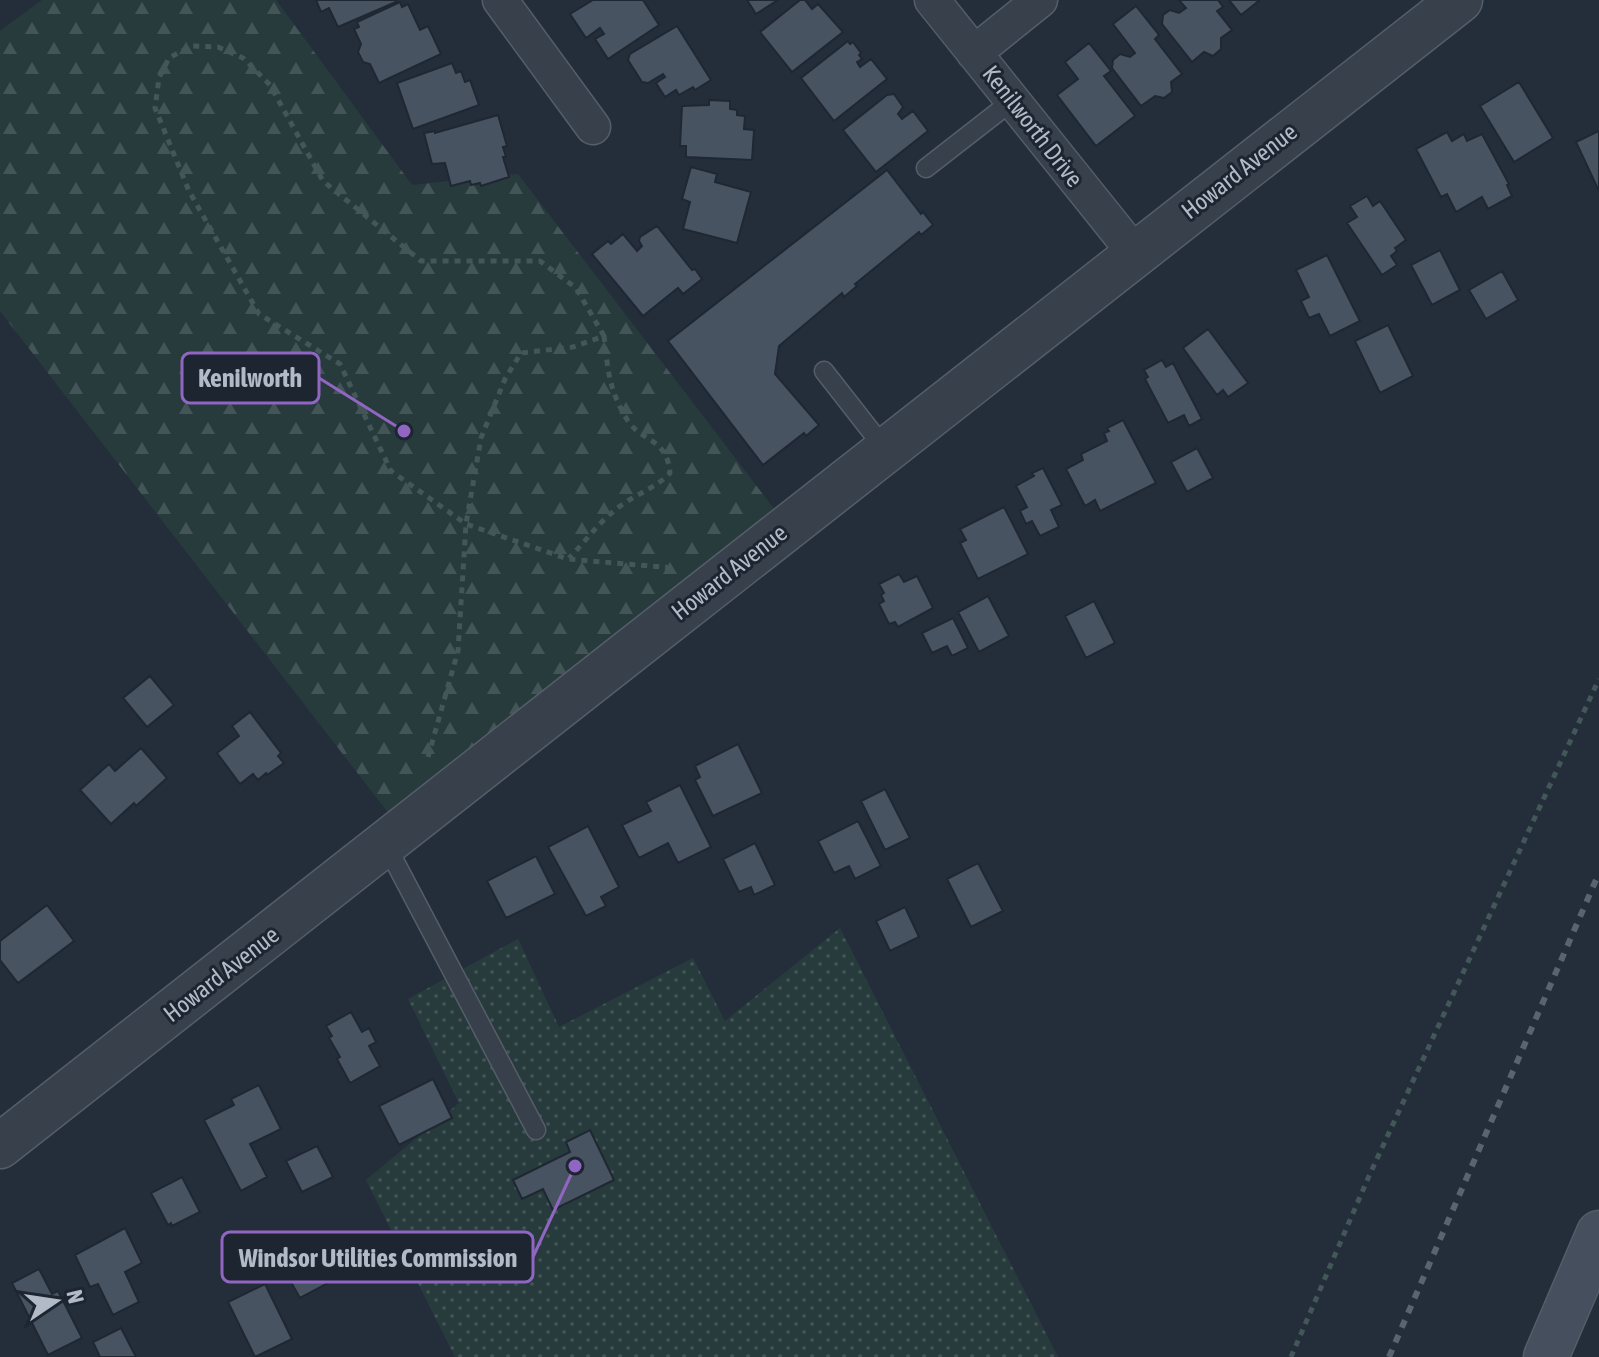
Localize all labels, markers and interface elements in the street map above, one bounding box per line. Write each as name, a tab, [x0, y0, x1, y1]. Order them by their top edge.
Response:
street label: Kenilworth Drive	[977, 60, 1089, 192]
street label: Howard Avenue	[1176, 118, 1302, 224]
callout: Kenilworth	[182, 353, 319, 403]
text: Kenilworth	[198, 363, 302, 393]
street label: Howard Avenue	[666, 519, 792, 625]
street label: Howard Avenue	[158, 921, 284, 1027]
callout: Windsor Utilities Commission	[222, 1232, 533, 1282]
text: Windsor Utilities Commission	[238, 1243, 517, 1273]
north arrow	[16, 1261, 96, 1341]
text: N	[61, 1287, 90, 1306]

